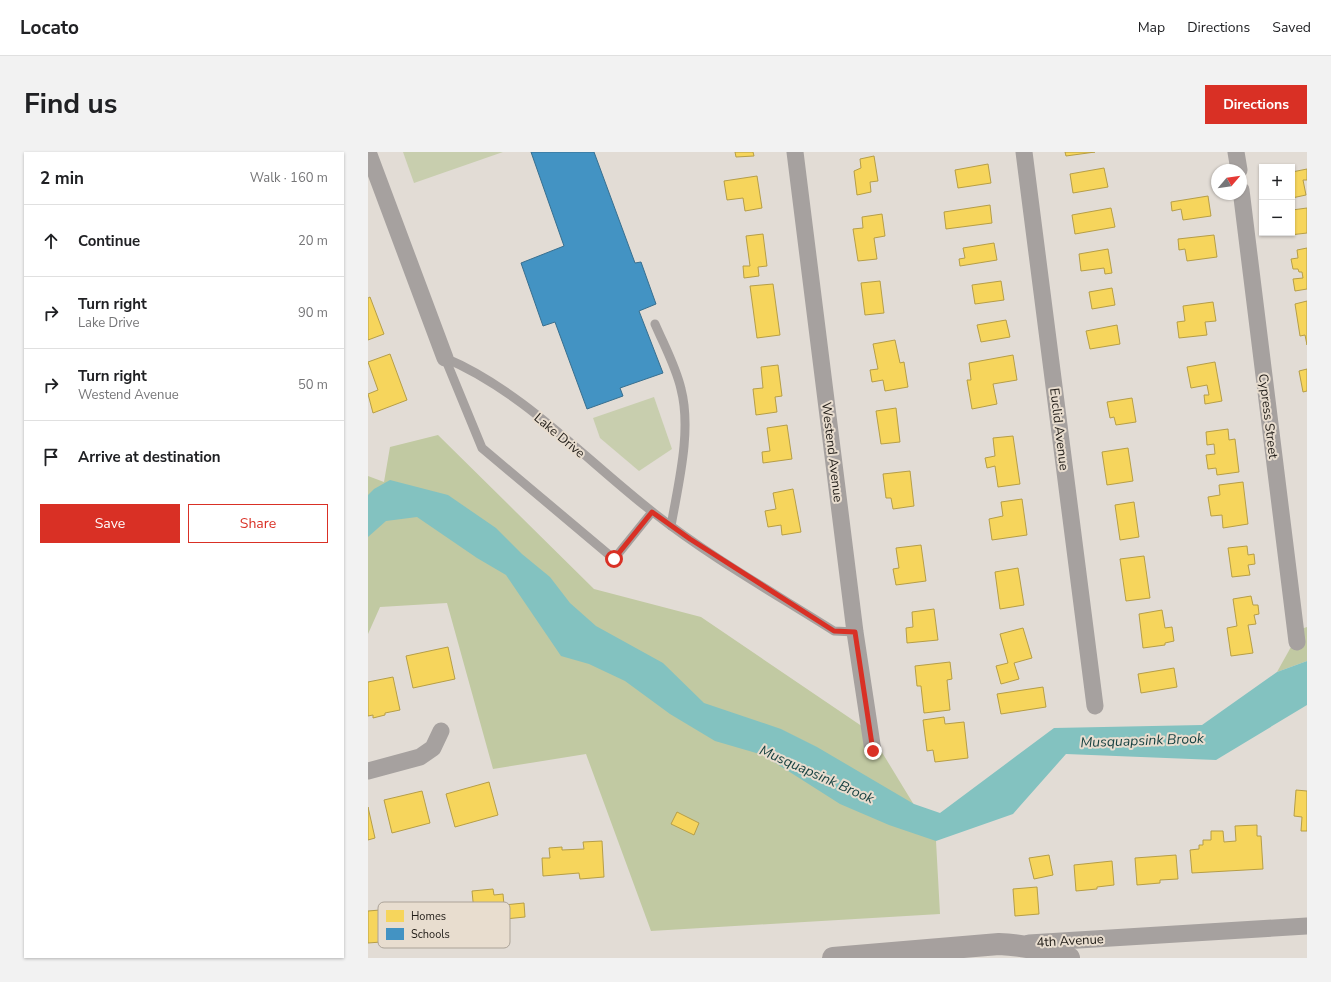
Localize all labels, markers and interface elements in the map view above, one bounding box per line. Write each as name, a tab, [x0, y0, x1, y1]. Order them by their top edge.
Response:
text: Locato	[20, 15, 79, 41]
text: Map	[1138, 18, 1165, 37]
text: Directions	[1187, 18, 1250, 37]
text: Saved	[1272, 18, 1311, 37]
text: Find us	[24, 85, 118, 123]
button: Directions	[1205, 85, 1307, 124]
north arrow	[1211, 164, 1247, 200]
map controls	[1259, 164, 1295, 236]
button: +	[1259, 164, 1295, 200]
text: 2 min	[40, 167, 84, 190]
text: Walk · 160 m	[250, 169, 328, 187]
button: −	[1259, 200, 1295, 236]
icon: ahead	[40, 230, 62, 252]
text: Continue	[78, 231, 140, 251]
text: 20 m	[298, 232, 328, 250]
text: Turn right	[78, 294, 147, 314]
icon: right	[40, 302, 62, 324]
text: 90 m	[298, 304, 328, 322]
text: Lake Drive	[78, 314, 139, 332]
text: Turn right	[78, 366, 147, 386]
street label: Cypress Street	[1254, 373, 1282, 460]
icon: right	[40, 374, 62, 396]
text: 50 m	[298, 376, 328, 394]
text: Westend Avenue	[78, 386, 179, 404]
street label: Euclid Avenue	[1045, 387, 1073, 471]
street label: Westend Avenue	[817, 401, 847, 503]
street label: Lake Drive	[530, 409, 589, 462]
icon: arrive	[40, 446, 62, 468]
text: Arrive at destination	[78, 447, 221, 467]
button: Save	[40, 504, 180, 543]
button: Share	[188, 504, 328, 543]
route start	[605, 550, 623, 568]
water label: Musquapsink Brook	[1080, 729, 1205, 752]
water label: Musquapsink Brook	[756, 741, 878, 809]
route end	[864, 742, 882, 760]
legend	[378, 902, 510, 948]
text: Homes	[411, 909, 446, 924]
text: Schools	[411, 927, 450, 942]
street label: 4th Avenue	[1036, 930, 1104, 952]

